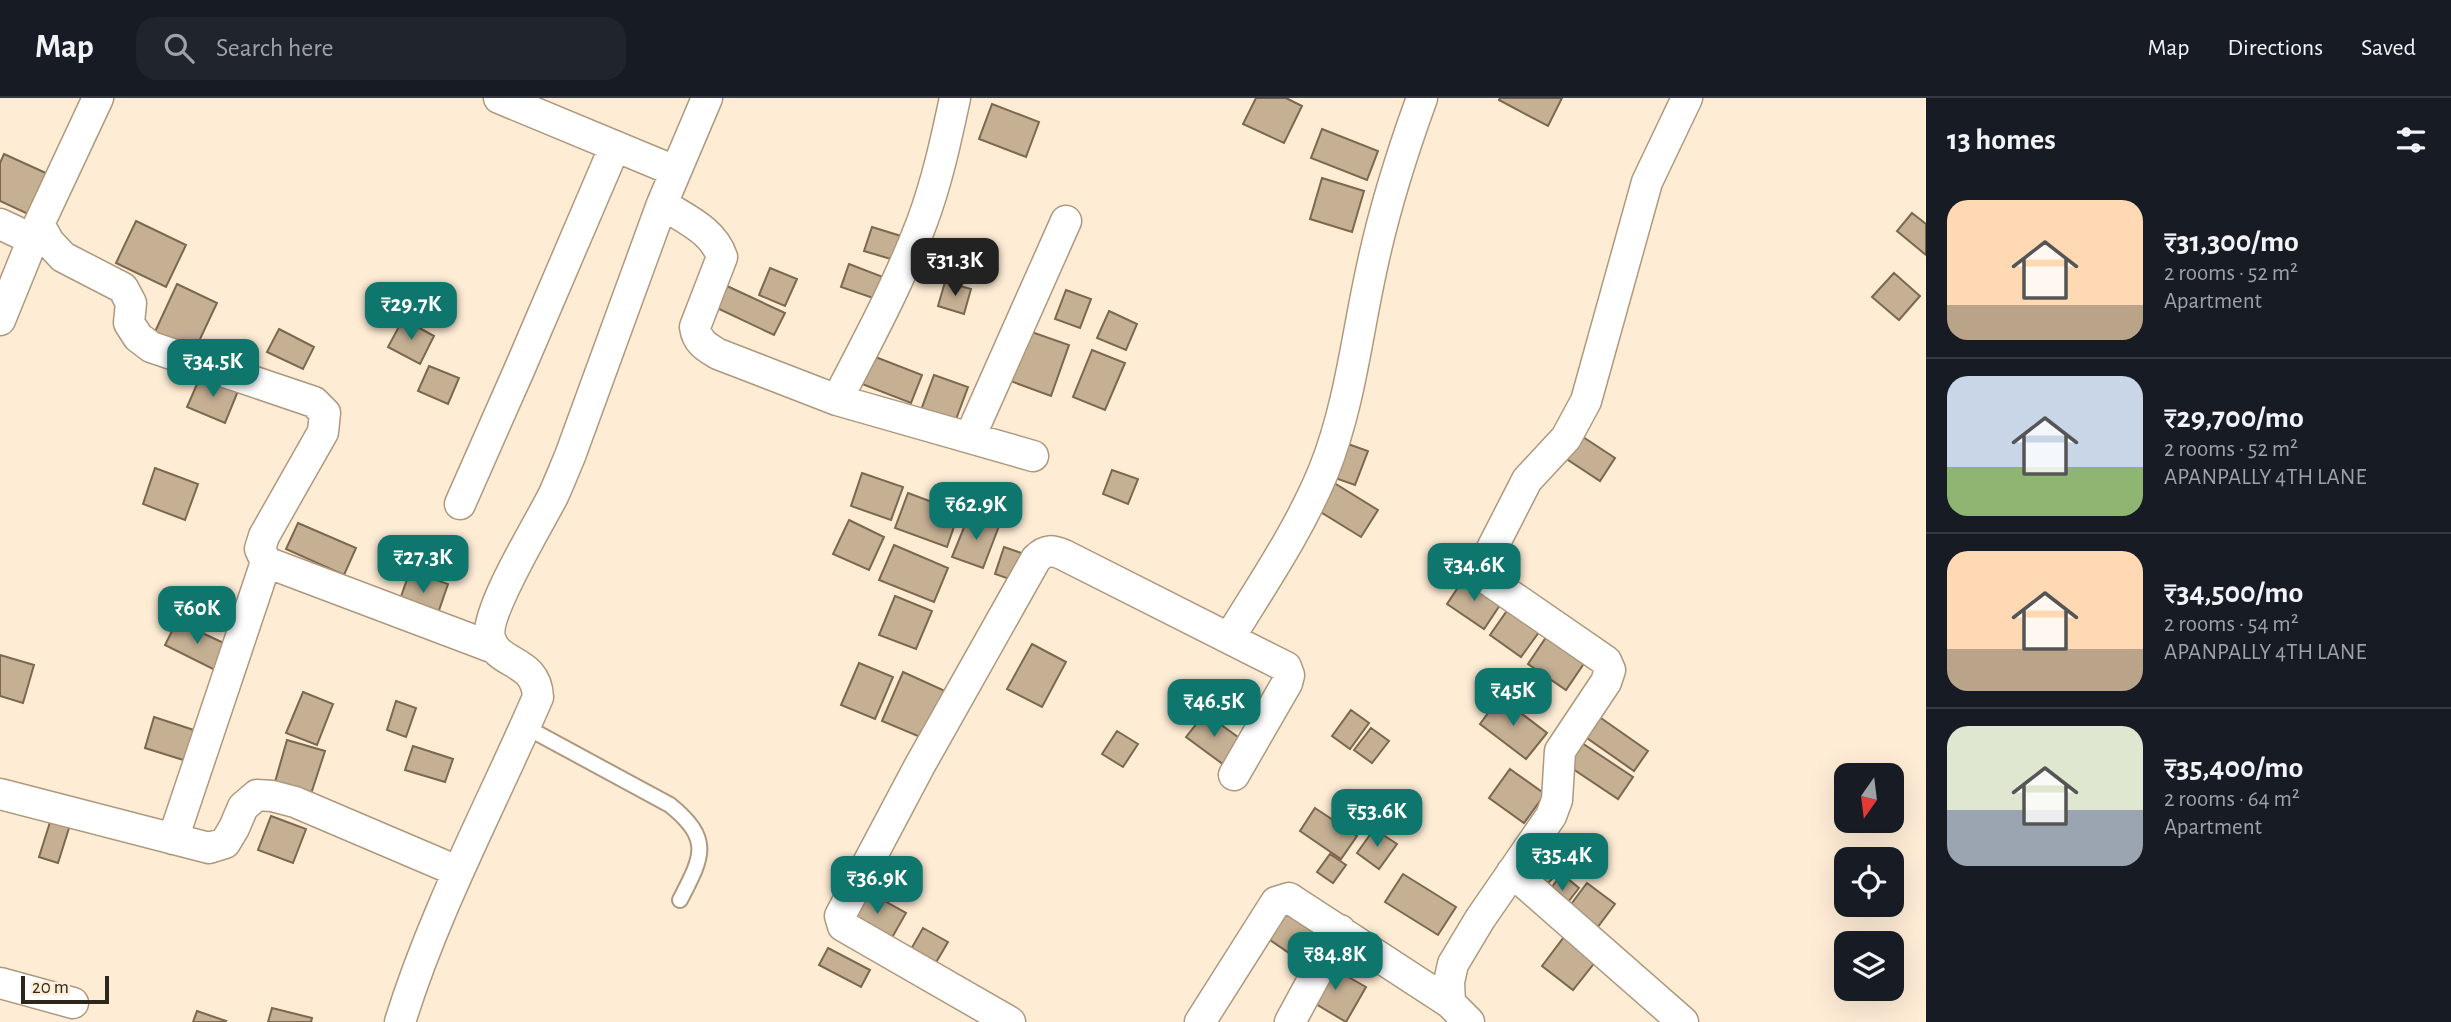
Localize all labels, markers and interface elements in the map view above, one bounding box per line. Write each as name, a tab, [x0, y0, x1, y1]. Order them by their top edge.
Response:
search box	[136, 17, 626, 80]
icon: search	[160, 29, 198, 67]
text: Map	[35, 31, 94, 64]
text: Search here	[216, 35, 334, 61]
text: Map	[2147, 36, 2189, 60]
text: Directions	[2227, 36, 2323, 60]
text: Saved	[2361, 36, 2416, 60]
icon: filters	[2392, 121, 2430, 159]
text: 13 homes	[1947, 125, 2056, 155]
text: ₹31,300/mo	[2164, 227, 2299, 257]
icon: home	[2003, 228, 2087, 312]
pin: ₹31.3K	[898, 238, 1012, 298]
text: ₹31.3K	[927, 249, 983, 272]
text: 2 rooms · 52 m²	[2164, 262, 2298, 285]
pin: ₹29.7K	[354, 282, 468, 342]
text: Apartment	[2164, 290, 2262, 313]
text: ₹29.7K	[381, 293, 441, 316]
pin: ₹34.5K	[156, 340, 270, 399]
text: ₹34.5K	[183, 350, 243, 373]
text: ₹29,700/mo	[2164, 403, 2304, 433]
icon: home	[2003, 404, 2087, 488]
text: 2 rooms · 52 m²	[2164, 438, 2298, 461]
text: APANPALLY 4TH LANE	[2164, 466, 2367, 489]
pin: ₹62.9K	[919, 482, 1033, 542]
text: ₹62.9K	[945, 493, 1007, 516]
pin: ₹27.3K	[366, 536, 480, 595]
pin: ₹34.6K	[1417, 544, 1531, 603]
text: ₹27.3K	[393, 546, 453, 569]
text: ₹34.6K	[1444, 554, 1504, 577]
text: ₹34,500/mo	[2164, 578, 2303, 608]
icon: home	[2003, 579, 2087, 663]
pin: ₹60K	[156, 587, 238, 646]
text: ₹60K	[174, 597, 220, 620]
text: 2 rooms · 54 m²	[2164, 613, 2299, 636]
text: APANPALLY 4TH LANE	[2164, 641, 2367, 664]
pin: ₹45K	[1472, 668, 1554, 728]
text: ₹45K	[1491, 679, 1535, 702]
pin: ₹46.5K	[1157, 680, 1271, 739]
text: ₹46.5K	[1184, 690, 1244, 713]
text: ₹35,400/mo	[2164, 753, 2303, 783]
icon: home	[2003, 754, 2087, 838]
north arrow	[1834, 763, 1904, 833]
map controls	[1834, 763, 1904, 1001]
text: 2 rooms · 64 m²	[2164, 788, 2300, 811]
pin: ₹53.6K	[1320, 790, 1434, 849]
text: ₹53.6K	[1347, 800, 1407, 823]
text: Apartment	[2164, 816, 2262, 839]
pin: ₹35.4K	[1505, 834, 1619, 893]
text: ₹35.4K	[1532, 844, 1592, 867]
button: locate	[1834, 847, 1904, 917]
pin: ₹36.9K	[820, 856, 934, 916]
text: ₹36.9K	[847, 867, 907, 890]
button: layers	[1834, 931, 1904, 1001]
pin: ₹84.8K	[1278, 932, 1392, 992]
text: ₹84.8K	[1304, 943, 1366, 966]
scale bar	[21, 973, 108, 1005]
text: 20 m	[32, 978, 69, 997]

